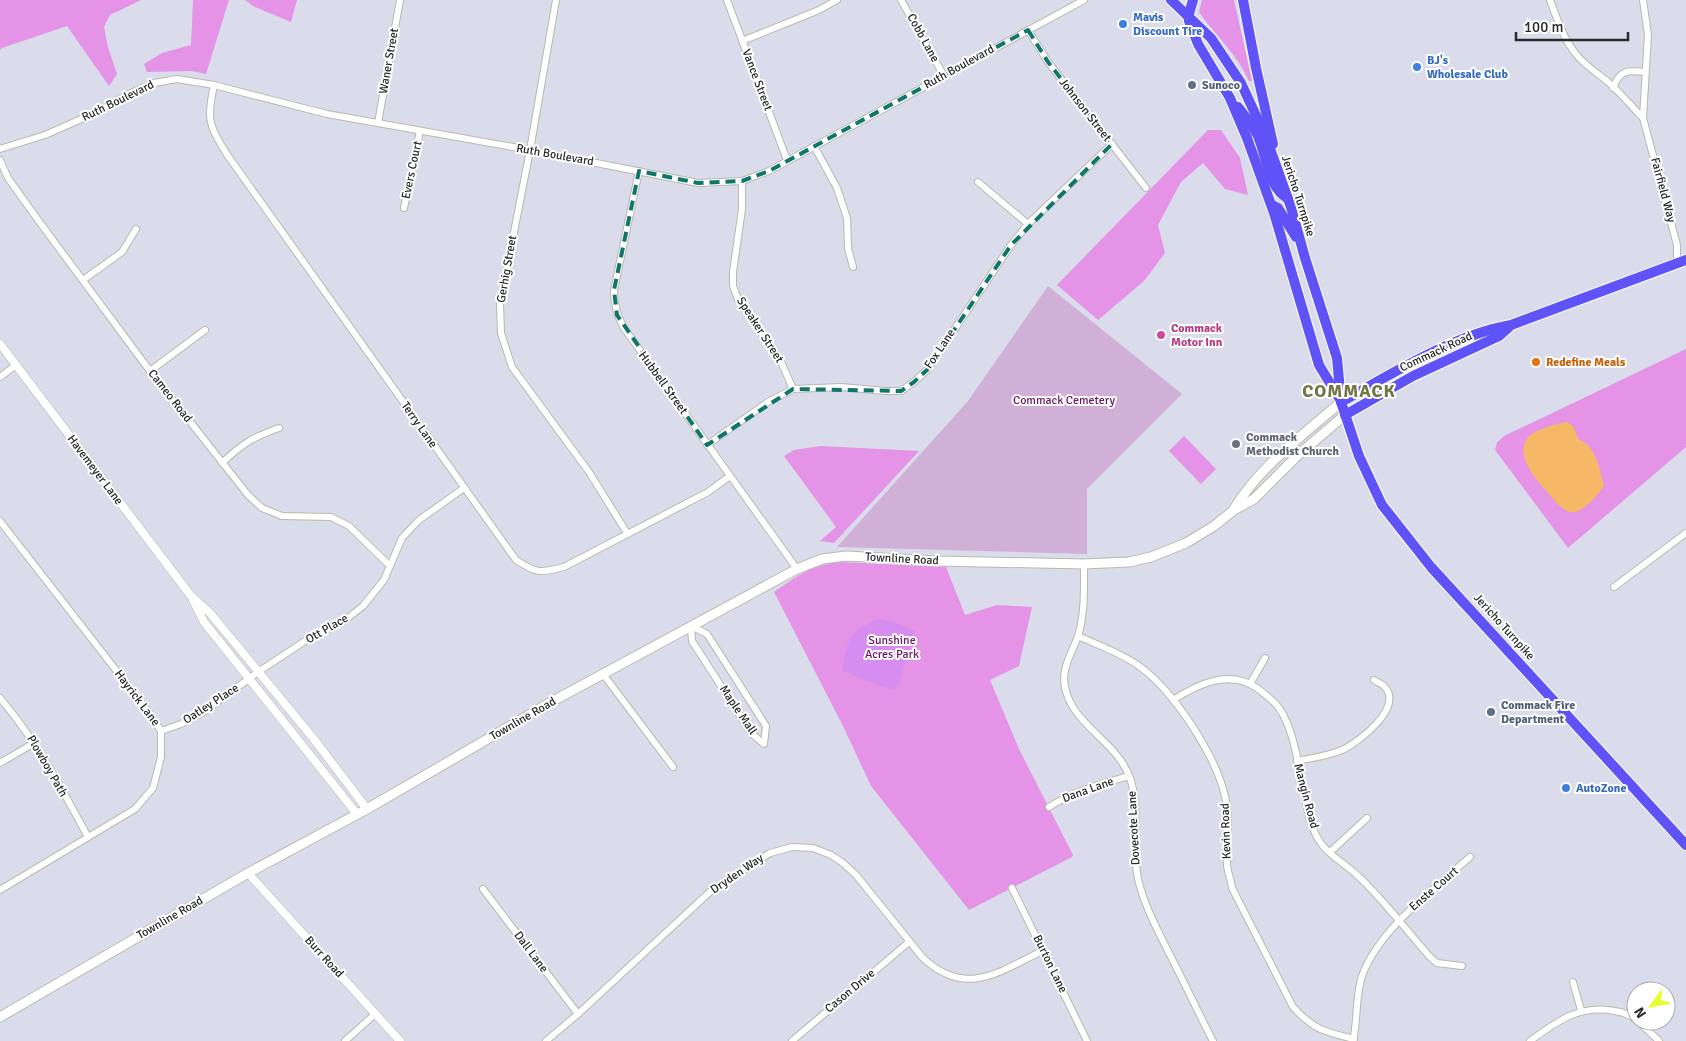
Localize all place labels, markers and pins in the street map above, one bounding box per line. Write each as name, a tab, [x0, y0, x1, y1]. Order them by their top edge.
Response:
place label: Mavis Discount Tire	[1133, 10, 1202, 39]
marker: Mavis Discount Tire	[1117, 18, 1129, 30]
place label: BJ's Wholesale Club	[1427, 53, 1508, 82]
marker: BJ's Wholesale Club	[1411, 61, 1423, 73]
place label: Sunoco	[1202, 78, 1240, 93]
marker: Sunoco	[1186, 79, 1198, 91]
place label: Commack Motor Inn	[1171, 321, 1223, 350]
marker: Commack Motor Inn	[1155, 329, 1167, 341]
place label: Redefine Meals	[1546, 355, 1626, 370]
marker: Redefine Meals	[1530, 356, 1542, 368]
place label: Commack Methodist Church	[1246, 430, 1339, 459]
marker: Commack Methodist Church	[1230, 438, 1242, 450]
place label: Commack Fire Department	[1501, 698, 1575, 727]
marker: Commack Fire Department	[1485, 706, 1497, 718]
place label: AutoZone	[1576, 781, 1626, 796]
marker: AutoZone	[1560, 782, 1572, 794]

